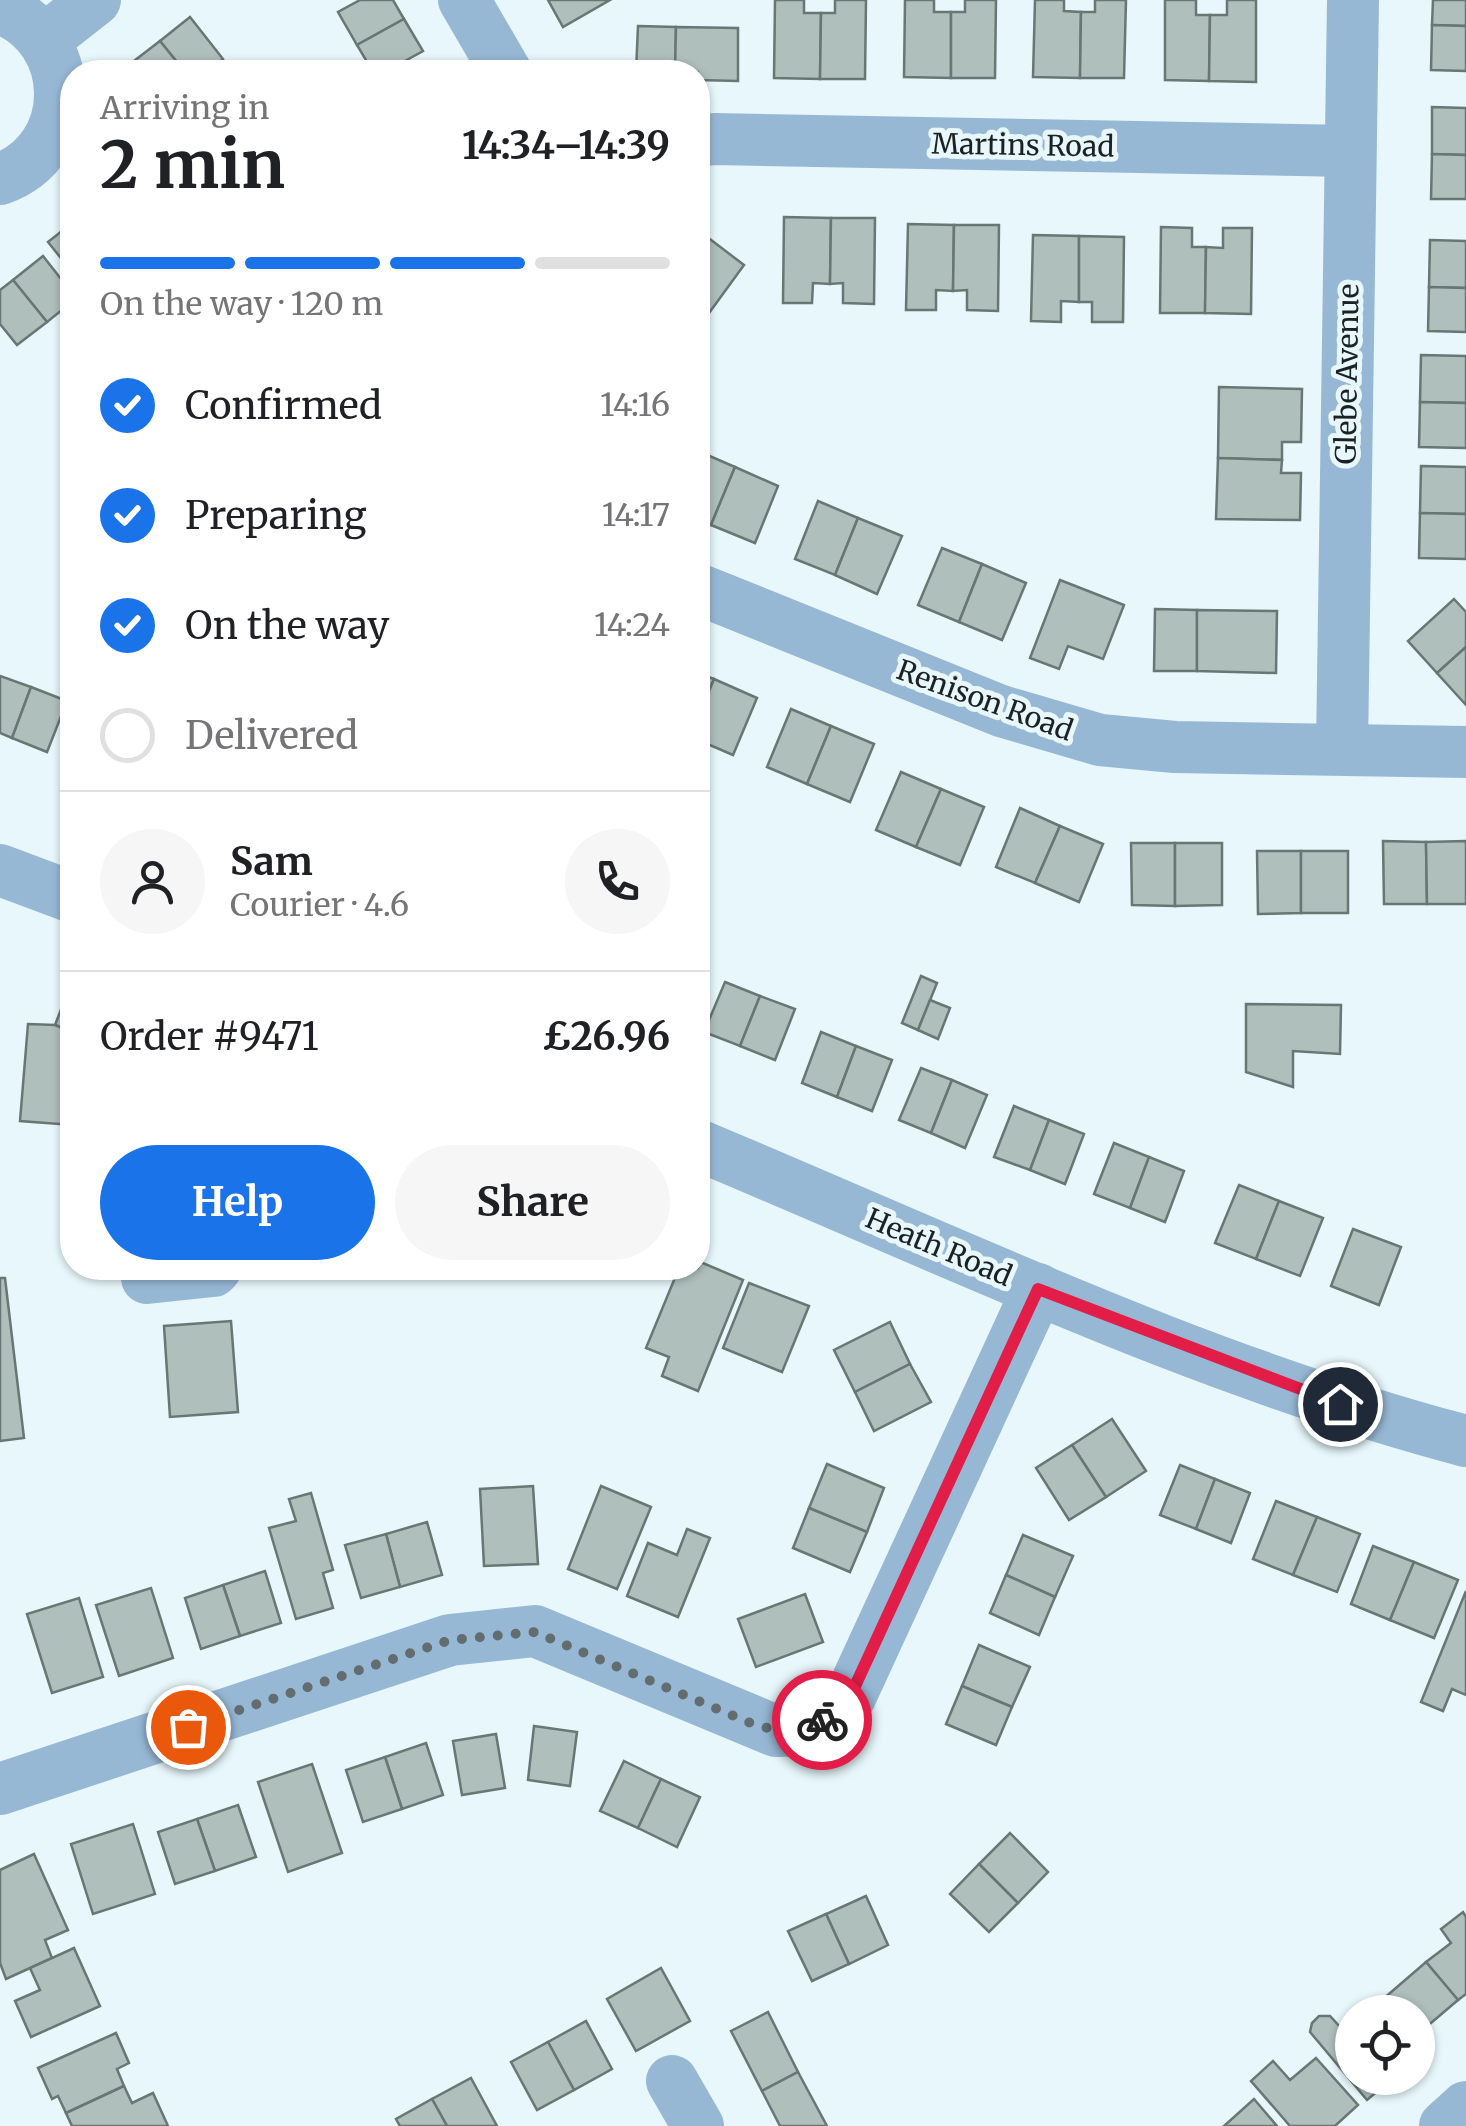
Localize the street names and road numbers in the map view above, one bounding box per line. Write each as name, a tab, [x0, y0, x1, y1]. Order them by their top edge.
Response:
street label: Martins Road	[931, 125, 1115, 165]
street label: Glebe Avenue	[1327, 283, 1367, 465]
street label: Renison Road	[892, 651, 1078, 749]
street label: Heath Road	[860, 1200, 1018, 1294]

